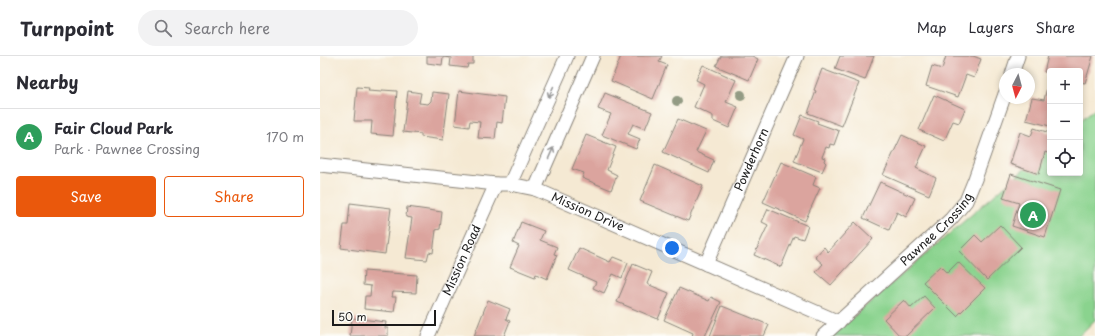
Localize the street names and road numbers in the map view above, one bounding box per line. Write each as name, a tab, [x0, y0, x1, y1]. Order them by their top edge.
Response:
street label: Powderhorn	[729, 125, 773, 194]
street label: Mission Drive	[549, 187, 627, 235]
street label: Pawnee Crossing	[895, 190, 976, 269]
street label: Mission Road	[437, 222, 485, 298]

